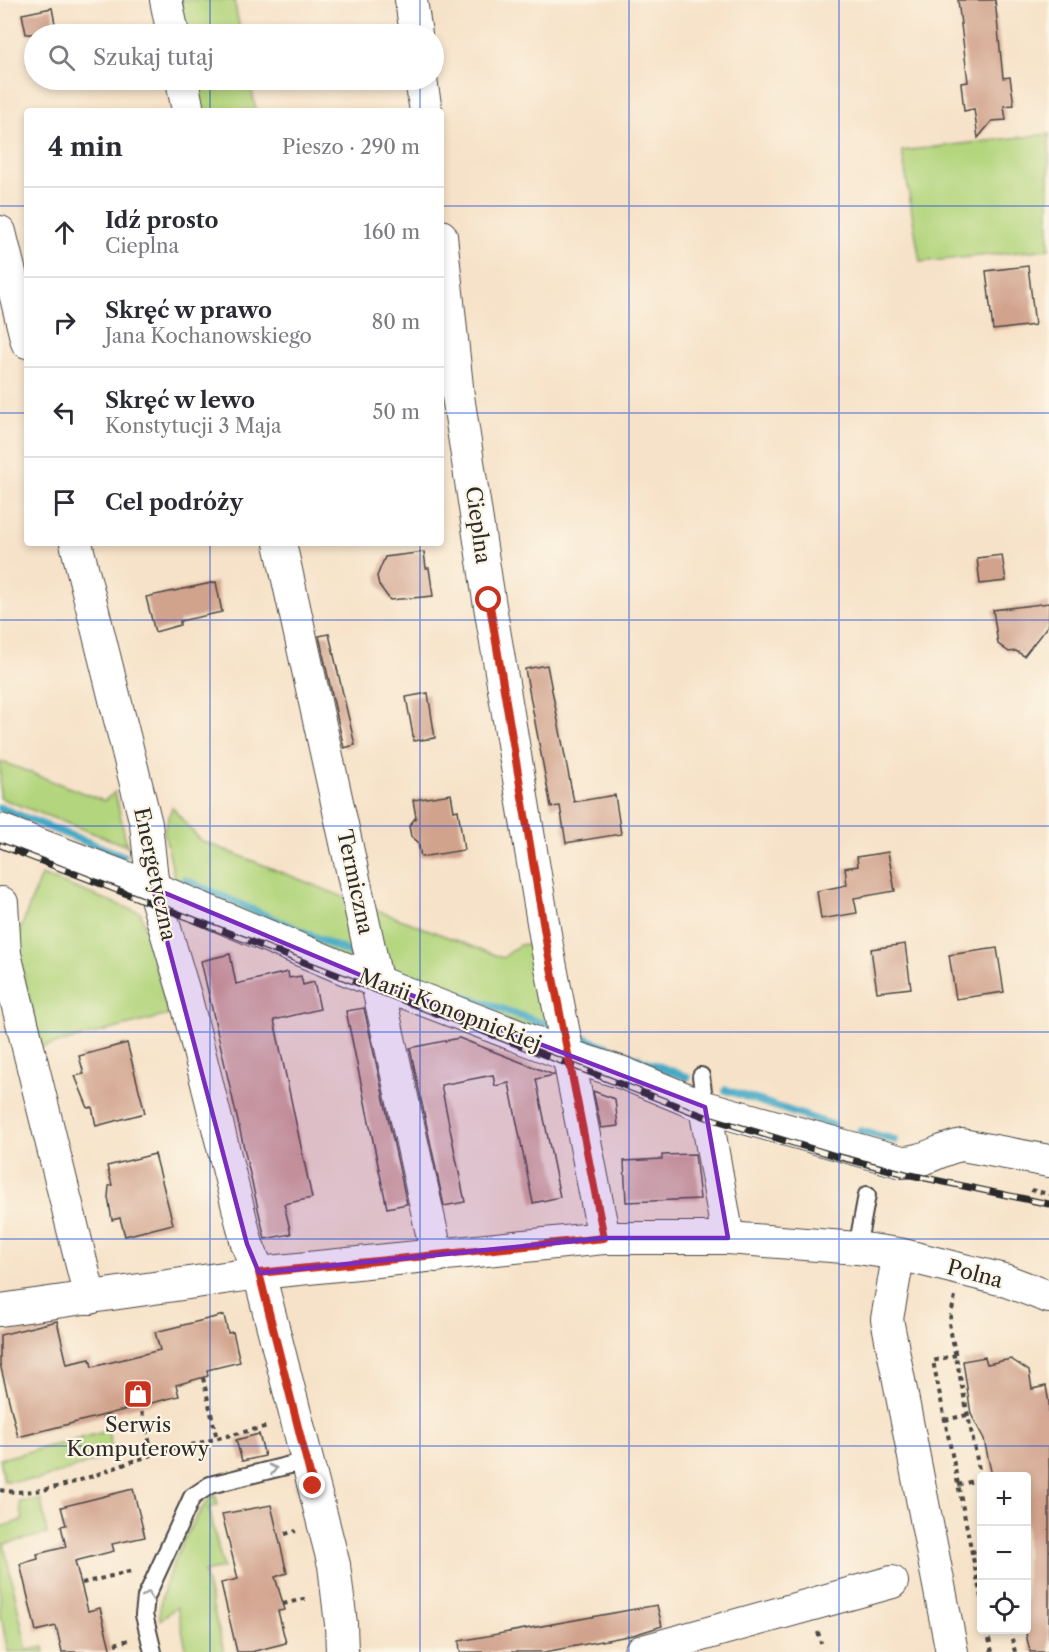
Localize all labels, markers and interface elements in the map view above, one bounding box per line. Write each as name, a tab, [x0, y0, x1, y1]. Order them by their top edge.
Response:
search box	[24, 24, 444, 90]
icon: search	[45, 41, 78, 74]
text: Szukaj tutaj	[93, 44, 214, 71]
text: 4 min	[48, 131, 123, 163]
text: Pieszo · 290 m	[282, 135, 420, 159]
text: Idź prosto	[105, 207, 219, 234]
icon: ahead	[48, 216, 81, 249]
text: 160 m	[363, 220, 420, 244]
text: Cieplna	[105, 234, 179, 258]
text: Skręć w prawo	[105, 297, 272, 324]
icon: right	[48, 306, 81, 339]
text: 80 m	[372, 310, 420, 334]
text: Jana Kochanowskiego	[105, 324, 312, 348]
text: Skręć w lewo	[105, 387, 255, 414]
icon: left	[48, 396, 81, 429]
text: 50 m	[373, 400, 420, 424]
text: Konstytucji 3 Maja	[105, 414, 282, 438]
street label: Cieplna	[461, 485, 496, 566]
icon: arrive	[48, 486, 81, 519]
text: Cel podróży	[105, 489, 243, 516]
route start	[475, 586, 501, 612]
street label: Energetyczna	[129, 805, 182, 944]
street label: Termiczna	[332, 827, 379, 937]
street label: Marii Konopnickiej	[355, 963, 545, 1056]
street label: Polna	[945, 1254, 1007, 1293]
shop icon: Serwis Komputerowy	[122, 1378, 154, 1410]
place label: Serwis Komputerowy	[66, 1412, 210, 1461]
one-way arrow	[268, 1464, 278, 1477]
route end	[299, 1472, 325, 1498]
map controls	[977, 1472, 1031, 1634]
button: +	[977, 1472, 1031, 1526]
button: −	[977, 1526, 1031, 1580]
button: locate	[977, 1580, 1031, 1634]
one-way arrow	[141, 1590, 153, 1601]

